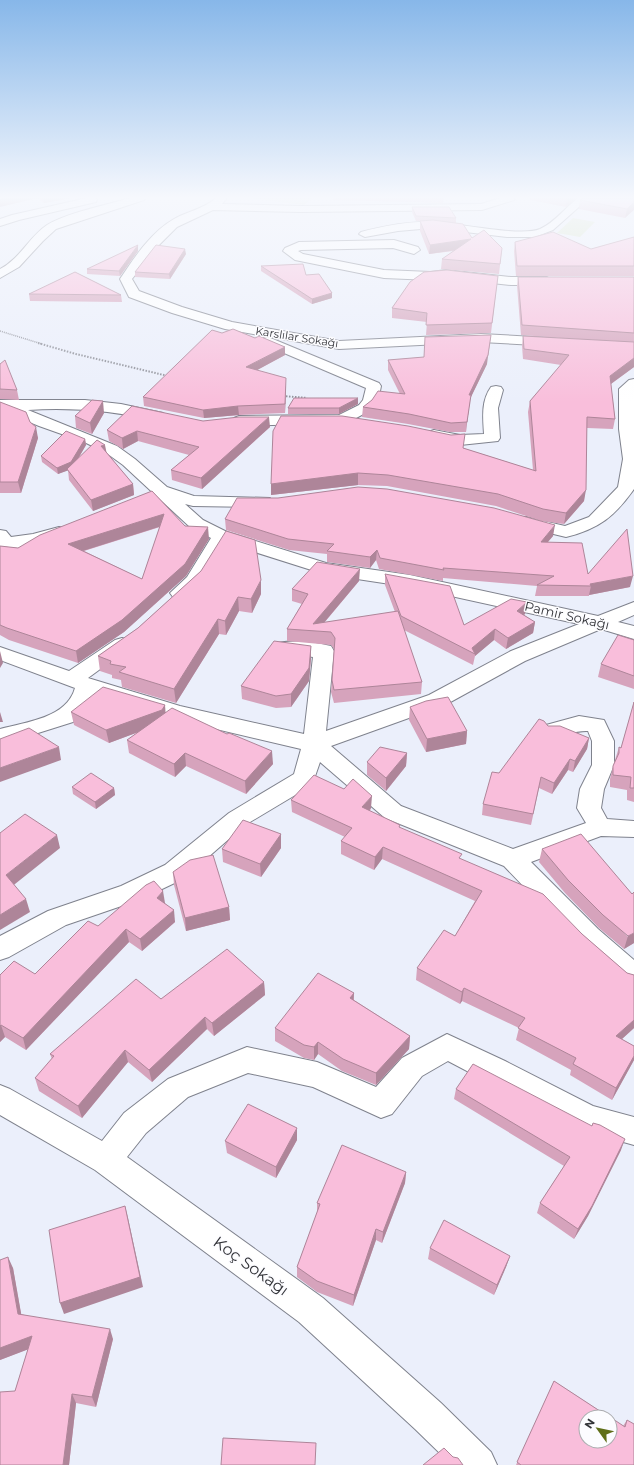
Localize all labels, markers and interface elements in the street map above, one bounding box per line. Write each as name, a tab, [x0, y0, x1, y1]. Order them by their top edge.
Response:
street label: Karslılar Sokağı	[255, 324, 339, 350]
street label: Pamir Sokağı	[523, 597, 611, 633]
street label: Koç Sokağı	[210, 1232, 292, 1300]
north arrow	[578, 1409, 618, 1449]
text: N	[581, 1416, 598, 1431]

